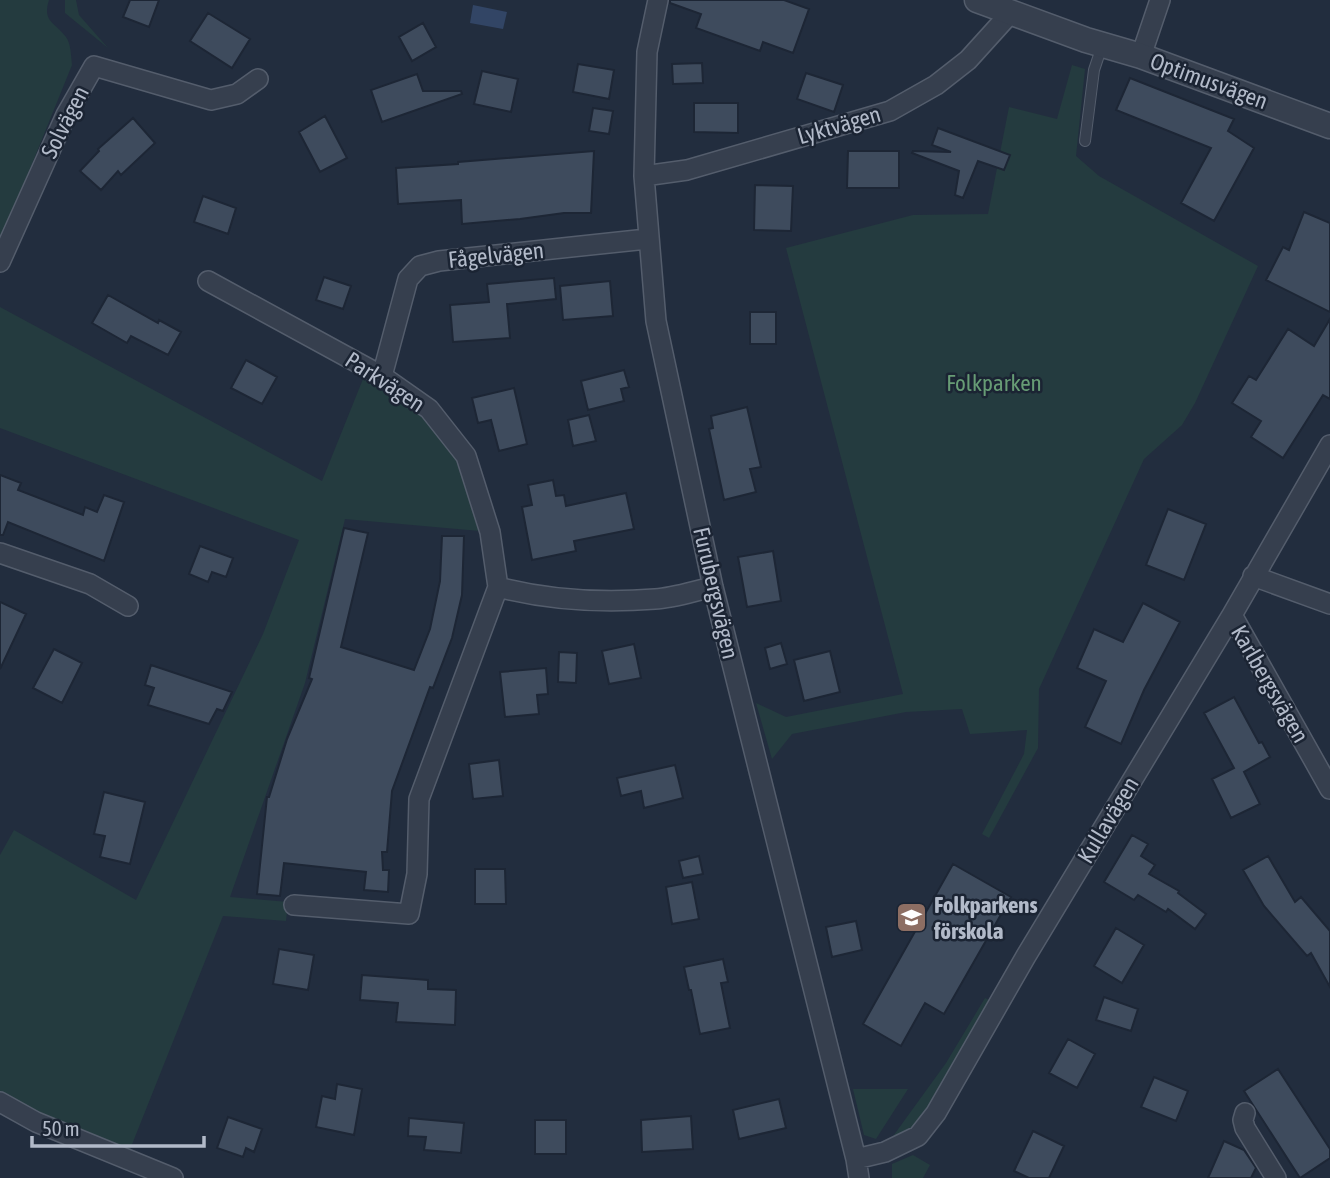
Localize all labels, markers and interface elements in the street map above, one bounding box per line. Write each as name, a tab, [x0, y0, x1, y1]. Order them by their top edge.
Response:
street label: Optimusvägen	[1147, 48, 1271, 114]
street label: Solvägen	[36, 82, 94, 162]
street label: Lyktvägen	[794, 101, 884, 149]
street label: Fågelvägen	[447, 237, 545, 273]
street label: Parkvägen	[340, 347, 430, 417]
park label: Folkparken	[946, 370, 1042, 396]
street label: Furubergsvägen	[688, 525, 744, 661]
street label: Karlbergsvägen	[1226, 621, 1314, 747]
street label: Kullavägen	[1072, 772, 1144, 868]
place label: Folkparkens förskola	[933, 892, 1038, 944]
school or university icon: Folkparkens förskola	[894, 901, 928, 935]
scale bar	[32, 1104, 203, 1148]
text: 50 m	[42, 1116, 80, 1140]

